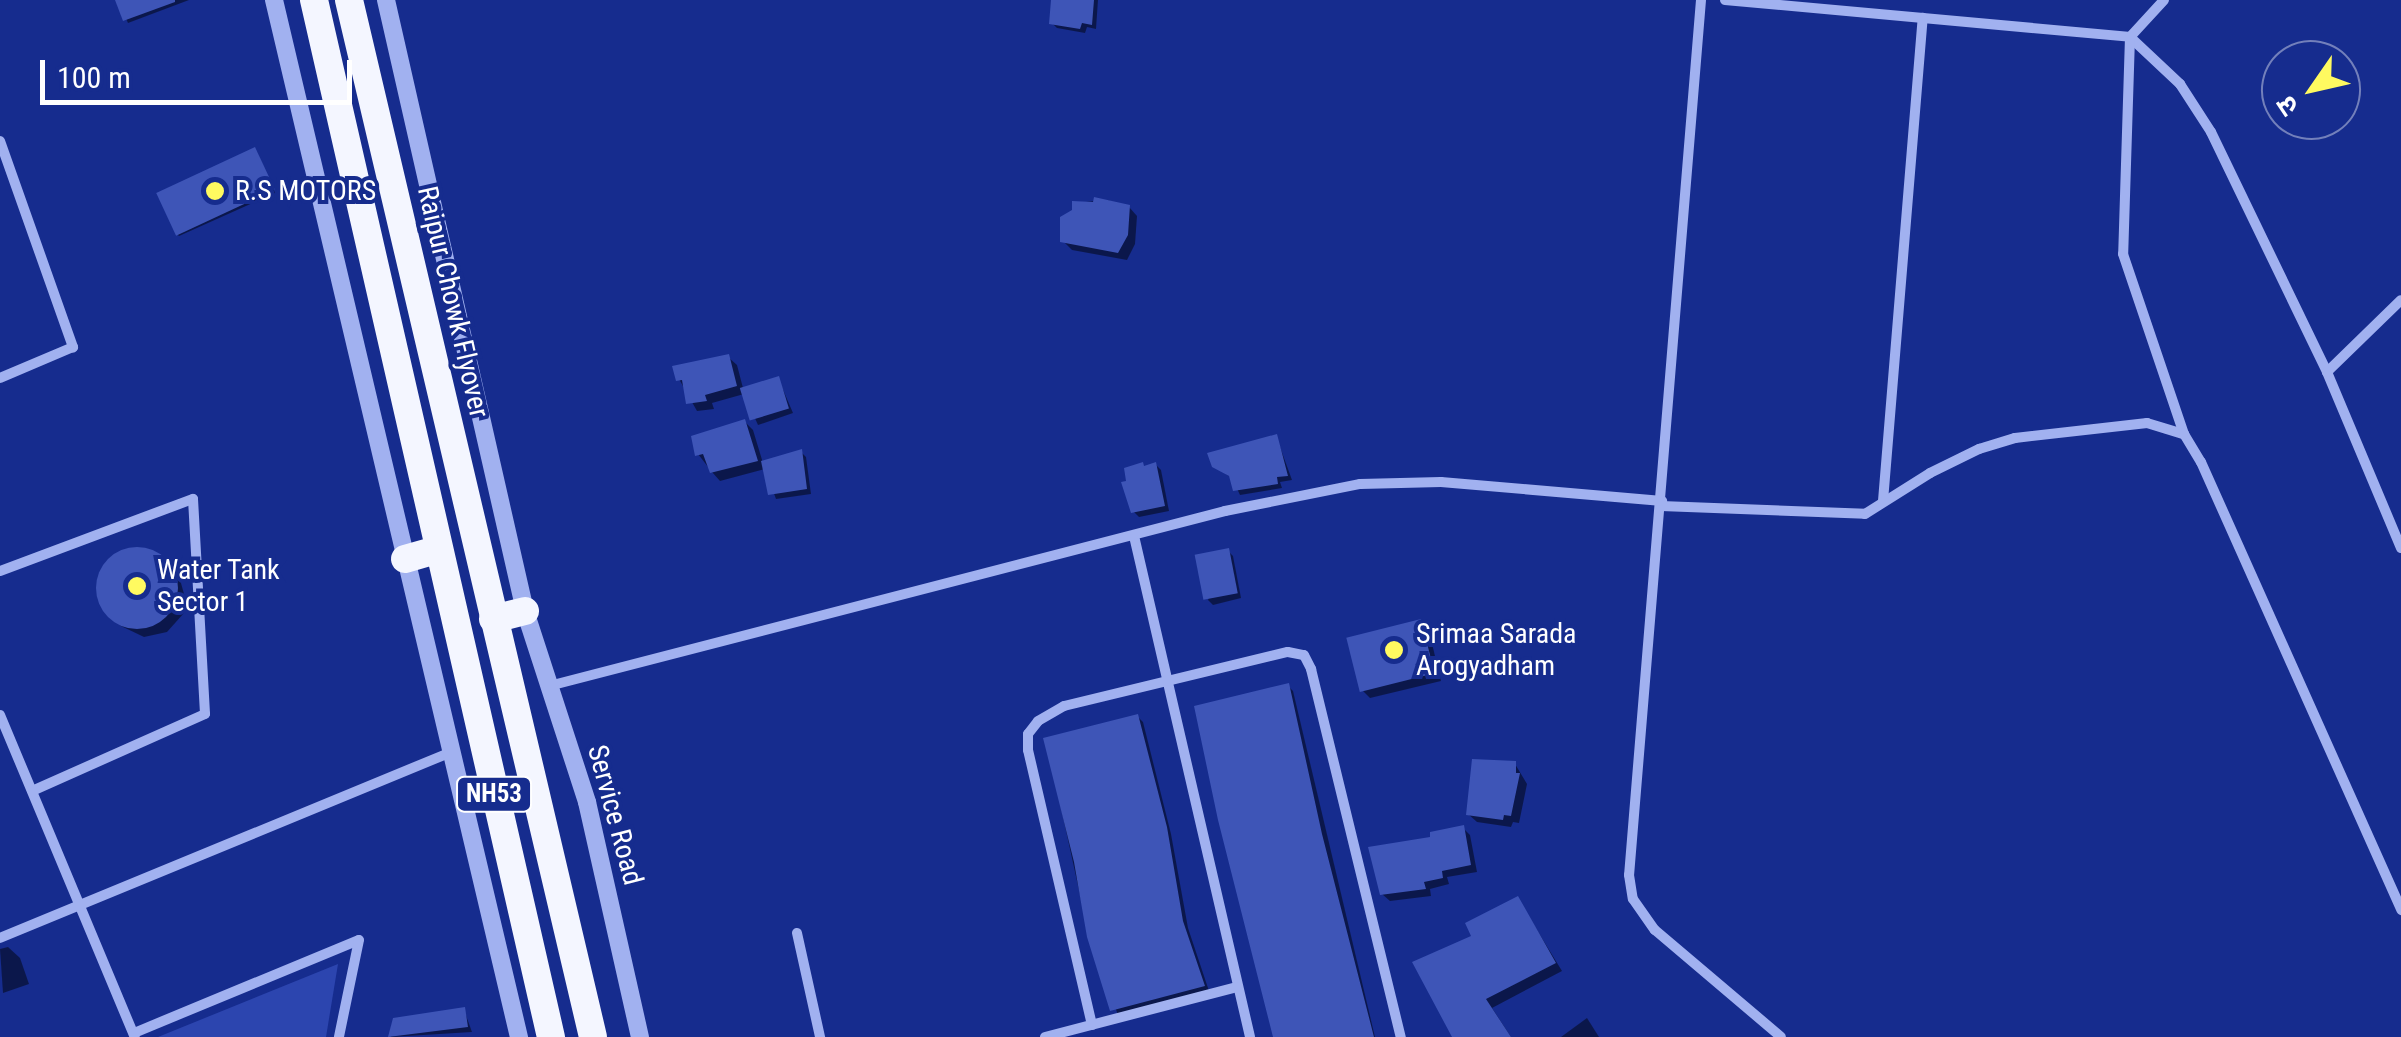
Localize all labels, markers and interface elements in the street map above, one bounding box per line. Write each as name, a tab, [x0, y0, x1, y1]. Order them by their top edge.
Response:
scale bar	[45, 40, 358, 102]
north arrow	[2261, 40, 2361, 140]
text: 100 m	[57, 60, 131, 95]
text: उ	[2269, 90, 2306, 122]
place label: R.S MOTORS	[235, 174, 376, 208]
marker: R.S MOTORS	[204, 180, 226, 202]
street label: Raipur Chowk Flyover	[410, 183, 496, 421]
place label: Water Tank Sector 1	[157, 553, 280, 619]
marker: Water Tank Sector 1	[126, 575, 148, 597]
place label: Srimaa Sarada Arogyadham	[1416, 617, 1576, 683]
marker: Srimaa Sarada Arogyadham	[1381, 637, 1407, 663]
street label: Service Road	[580, 741, 650, 889]
road number: NH53	[454, 774, 534, 814]

